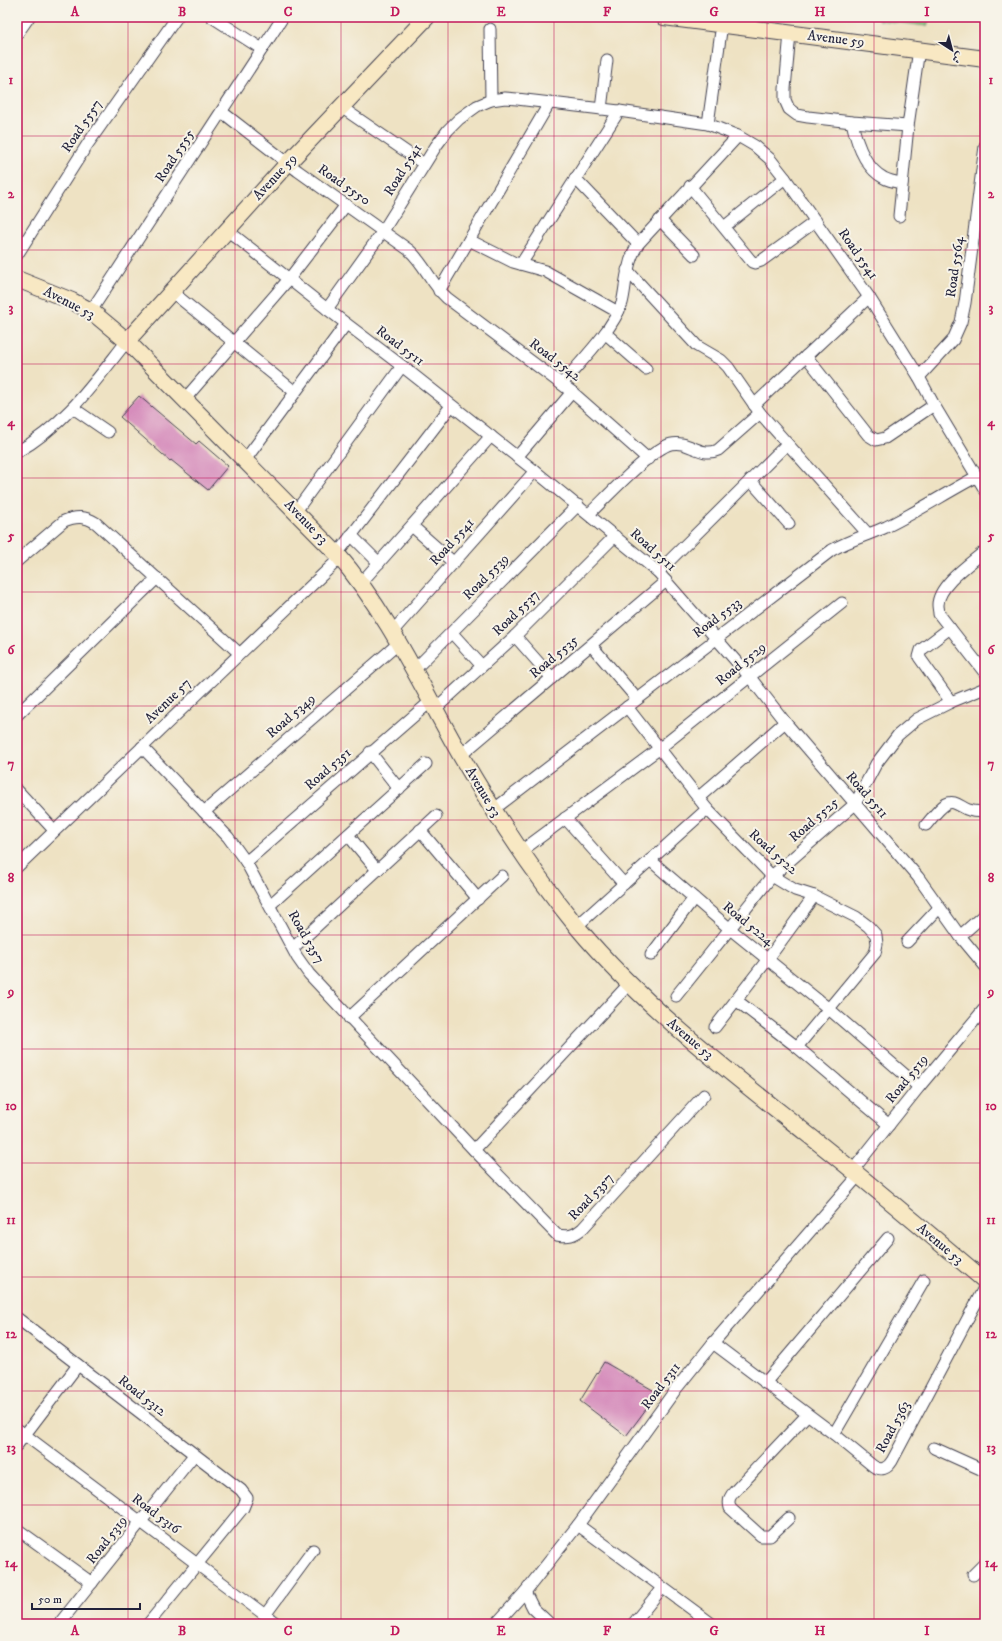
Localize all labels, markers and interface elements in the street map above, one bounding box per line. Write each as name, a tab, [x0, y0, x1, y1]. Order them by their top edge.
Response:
text: A	[70, 4, 80, 20]
text: B	[178, 4, 186, 20]
text: C	[284, 4, 293, 20]
text: D	[390, 4, 400, 20]
text: E	[496, 4, 506, 20]
text: F	[603, 4, 612, 20]
text: G	[709, 4, 719, 20]
text: H	[815, 4, 826, 20]
text: I	[924, 4, 930, 20]
street label: Avenue 59	[806, 27, 866, 51]
north arrow	[932, 30, 972, 70]
text: ش	[949, 48, 966, 66]
text: 1	[9, 72, 14, 88]
text: 1	[989, 72, 994, 88]
street label: Road 5557	[58, 96, 106, 156]
street label: Road 5555	[151, 126, 199, 186]
street label: Road 5541	[380, 140, 426, 200]
street label: Avenue 59	[249, 150, 301, 204]
street label: Road 5550	[314, 160, 374, 210]
text: 2	[8, 186, 15, 202]
text: 2	[988, 186, 995, 202]
street label: Road 5541	[834, 225, 882, 283]
street label: Road 5564	[942, 234, 968, 299]
street label: Avenue 53	[40, 282, 98, 324]
text: 3	[9, 300, 14, 316]
text: 3	[989, 300, 994, 316]
street label: Road 5511	[372, 322, 428, 370]
street label: Road 5542	[526, 335, 585, 385]
text: 4	[6, 414, 15, 431]
text: 4	[986, 414, 995, 431]
street label: Avenue 53	[280, 496, 332, 548]
street label: Road 5541	[426, 514, 478, 570]
street label: Road 5511	[626, 525, 680, 575]
text: 5	[7, 528, 15, 544]
text: 5	[987, 528, 995, 544]
street label: Road 5539	[459, 550, 513, 604]
street label: Road 5537	[489, 586, 543, 640]
street label: Road 5533	[689, 594, 745, 642]
street label: Road 5535	[526, 631, 582, 683]
street label: Road 5529	[712, 638, 770, 690]
text: 6	[8, 642, 16, 658]
text: 6	[988, 642, 996, 658]
street label: Avenue 57	[141, 674, 195, 728]
street label: Road 5349	[263, 690, 319, 742]
street label: Road 5351	[301, 744, 355, 794]
text: 7	[8, 756, 15, 772]
text: 7	[988, 756, 995, 772]
street label: Avenue 53	[461, 764, 505, 820]
street label: Road 5511	[842, 768, 892, 822]
street label: Road 5525	[786, 794, 842, 846]
street label: Road 5522	[745, 825, 801, 879]
text: 8	[8, 870, 15, 886]
text: 8	[988, 870, 995, 886]
street label: Road 5224	[719, 898, 778, 951]
street label: Road 5357	[284, 907, 328, 967]
text: 9	[7, 984, 14, 1000]
text: 9	[987, 984, 994, 1000]
street label: Avenue 53	[663, 1014, 717, 1064]
street label: Road 5519	[882, 1051, 932, 1107]
text: 10	[5, 1098, 17, 1114]
text: 10	[985, 1098, 997, 1114]
street label: Road 5357	[564, 1169, 618, 1225]
text: 11	[6, 1212, 16, 1228]
text: 11	[986, 1212, 996, 1228]
street label: Avenue 53	[913, 1219, 967, 1269]
text: 12	[5, 1326, 17, 1342]
text: 12	[985, 1326, 997, 1342]
street label: Road 5311	[637, 1359, 685, 1413]
street label: Road 5312	[114, 1372, 170, 1420]
street label: Road 5363	[872, 1398, 914, 1456]
text: 13	[6, 1440, 16, 1456]
text: 13	[986, 1440, 996, 1456]
street label: Road 5316	[128, 1490, 185, 1539]
street label: Road 5319	[83, 1512, 131, 1568]
text: 14	[5, 1555, 18, 1572]
text: 14	[985, 1555, 998, 1572]
scale bar	[32, 1585, 140, 1611]
text: 50 m	[38, 1592, 62, 1607]
text: A	[70, 1623, 80, 1639]
text: B	[178, 1623, 186, 1639]
text: C	[284, 1623, 293, 1639]
text: D	[390, 1623, 400, 1639]
text: E	[496, 1623, 506, 1639]
text: F	[603, 1623, 612, 1639]
text: G	[709, 1623, 719, 1639]
text: H	[815, 1623, 826, 1639]
text: I	[924, 1623, 930, 1639]

